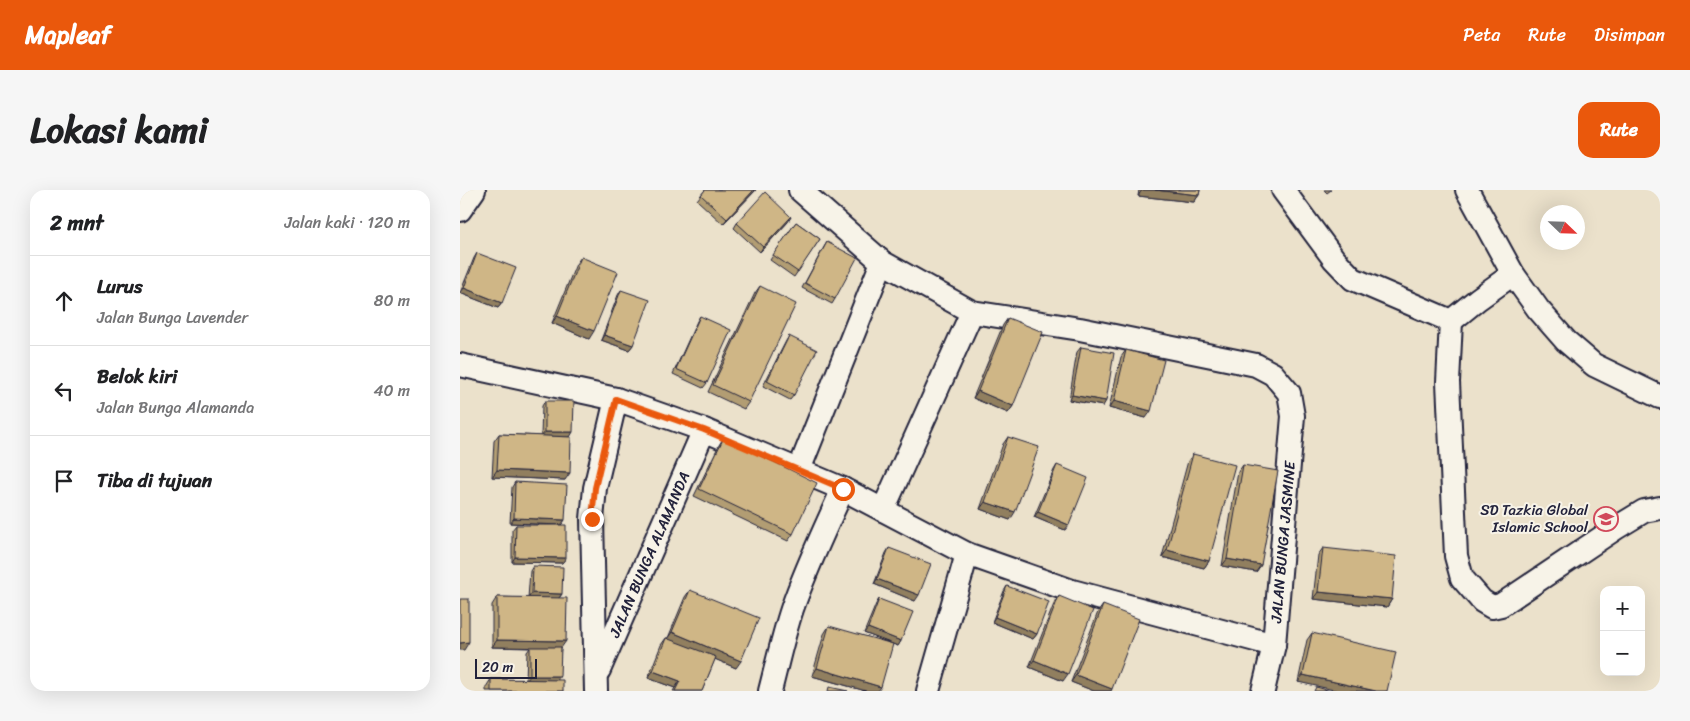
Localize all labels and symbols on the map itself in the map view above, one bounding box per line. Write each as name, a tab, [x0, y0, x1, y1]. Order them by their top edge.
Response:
north arrow	[1540, 205, 1585, 250]
street label: JALAN BUNGA JASMINE	[1263, 458, 1303, 625]
street label: JALAN BUNGA ALAMANDA	[601, 467, 697, 643]
route start	[832, 478, 855, 501]
place label: SD Tazkia Global Islamic School	[1480, 497, 1589, 540]
school or university icon: SD Tazkia Global Islamic School	[1593, 506, 1619, 532]
route end	[581, 508, 604, 531]
scale bar	[475, 656, 538, 679]

